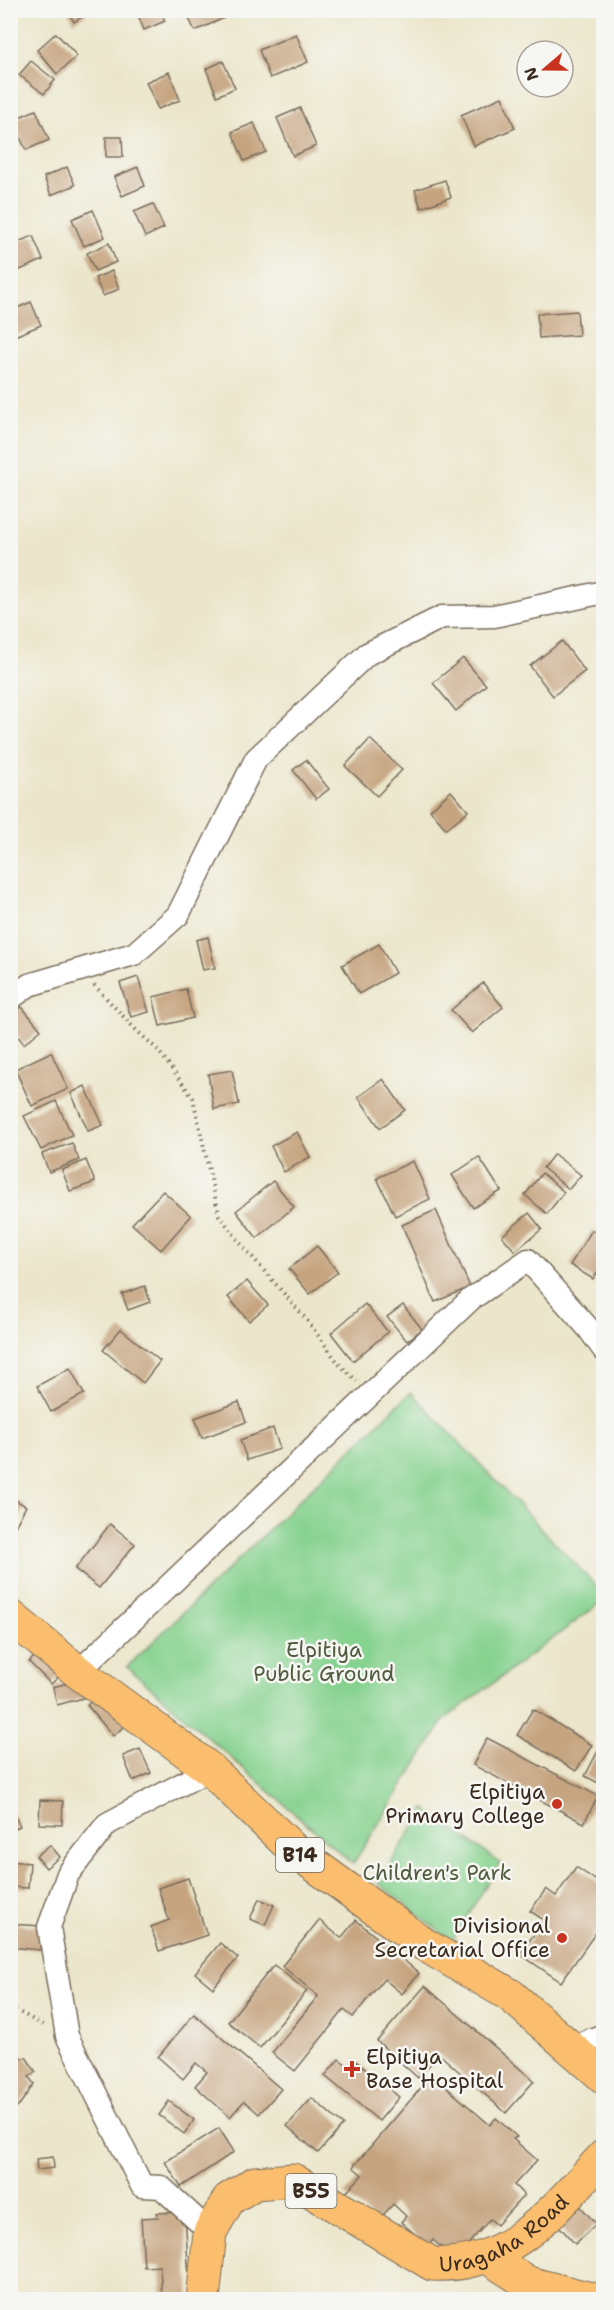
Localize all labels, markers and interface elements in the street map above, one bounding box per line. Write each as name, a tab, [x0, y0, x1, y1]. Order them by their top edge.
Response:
north arrow	[515, 39, 575, 99]
text: N	[519, 64, 543, 84]
park label: Elpitiya Public Ground	[253, 1636, 395, 1688]
place label: Elpitiya Primary College	[385, 1778, 545, 1830]
marker: Elpitiya Primary College	[550, 1797, 564, 1811]
road number: B14	[276, 1838, 324, 1872]
park label: Children's Park	[362, 1859, 512, 1887]
place label: Divisional Secretarial Office	[375, 1912, 551, 1964]
marker: Divisional Secretarial Office	[555, 1931, 569, 1945]
place label: Elpitiya Base Hospital	[366, 2043, 504, 2095]
marker: Elpitiya Base Hospital	[343, 2060, 361, 2078]
road number: B55	[286, 2174, 336, 2208]
street label: Uragaha Road	[439, 2188, 575, 2278]

